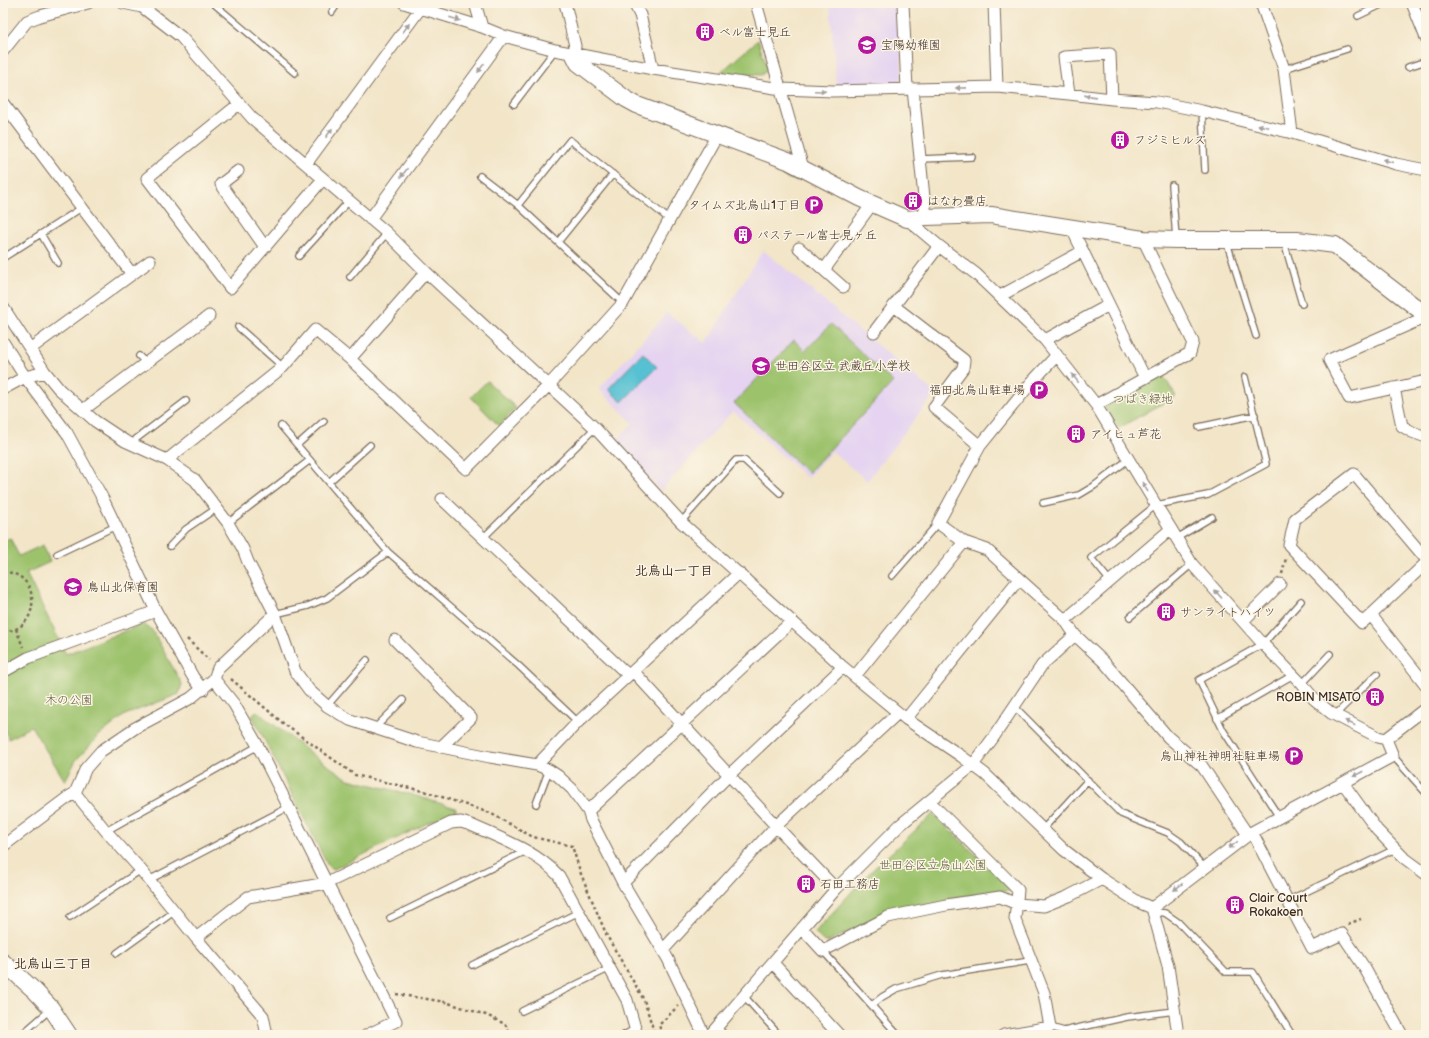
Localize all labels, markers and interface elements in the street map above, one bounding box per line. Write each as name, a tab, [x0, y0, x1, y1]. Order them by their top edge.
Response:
one-way arrow	[449, 16, 461, 22]
building icon: ベル富士見丘	[694, 21, 716, 43]
one-way arrow	[401, 23, 409, 33]
place label: ベル富士見丘	[719, 25, 791, 40]
school or university icon: 宝陽幼稚園	[856, 34, 878, 56]
place label: 宝陽幼稚園	[881, 38, 941, 53]
one-way arrow	[476, 62, 485, 73]
one-way arrow	[955, 84, 967, 91]
one-way arrow	[814, 87, 826, 94]
one-way arrow	[1084, 93, 1096, 99]
one-way arrow	[1257, 123, 1269, 129]
one-way arrow	[325, 127, 333, 138]
building icon: フジミヒルズ	[1109, 129, 1131, 151]
place label: フジミヒルズ	[1134, 133, 1206, 148]
one-way arrow	[1382, 158, 1394, 164]
one-way arrow	[400, 167, 408, 178]
building icon: はなわ畳店	[902, 190, 924, 212]
parking icon: タイムズ北烏山1丁目	[803, 194, 825, 216]
place label: はなわ畳店	[927, 194, 987, 209]
place label: タイムズ北烏山1丁目	[688, 198, 800, 213]
building icon: パステール富士見ヶ丘	[732, 224, 754, 246]
place label: パステール富士見ヶ丘	[757, 228, 877, 243]
school or university icon: 世田谷区立 武蔵丘小学校	[750, 355, 772, 377]
place label: 世田谷区立 武蔵丘小学校	[775, 359, 910, 374]
one-way arrow	[1071, 372, 1079, 383]
parking icon: 福田北烏山駐車場	[1028, 379, 1050, 401]
place label: 福田北烏山駐車場	[929, 383, 1025, 398]
park label: つばき緑地	[1113, 392, 1173, 407]
building icon: アイヒュ芦花	[1065, 423, 1087, 445]
place label: アイヒュ芦花	[1090, 427, 1161, 442]
one-way arrow	[1142, 481, 1149, 493]
district label: 北烏山一丁目	[635, 563, 713, 579]
school or university icon: 鳥山北保育園	[62, 576, 84, 598]
place label: 鳥山北保育園	[87, 580, 159, 595]
one-way arrow	[1214, 589, 1223, 599]
building icon: サンライトハイツ	[1155, 601, 1177, 623]
place label: サンライトハイツ	[1180, 605, 1276, 620]
building icon: ROBIN MISATO	[1364, 686, 1386, 708]
place label: ROBIN MISATO	[1276, 690, 1361, 705]
park label: 木の公園	[45, 693, 93, 708]
one-way arrow	[1344, 720, 1356, 727]
parking icon: 烏山神社神明社駐車場	[1283, 745, 1305, 767]
place label: 烏山神社神明社駐車場	[1160, 749, 1280, 764]
one-way arrow	[1352, 771, 1364, 778]
one-way arrow	[1228, 841, 1239, 849]
park label: 世田谷区立烏山公園	[879, 858, 987, 873]
building icon: 石田工務店	[795, 873, 817, 895]
place label: 石田工務店	[820, 877, 880, 892]
one-way arrow	[1172, 883, 1183, 892]
place label: Clair Court Rokakoen	[1249, 891, 1308, 920]
building icon: Clair Court Rokakoen	[1224, 894, 1246, 916]
district label: 北烏山三丁目	[14, 956, 92, 972]

